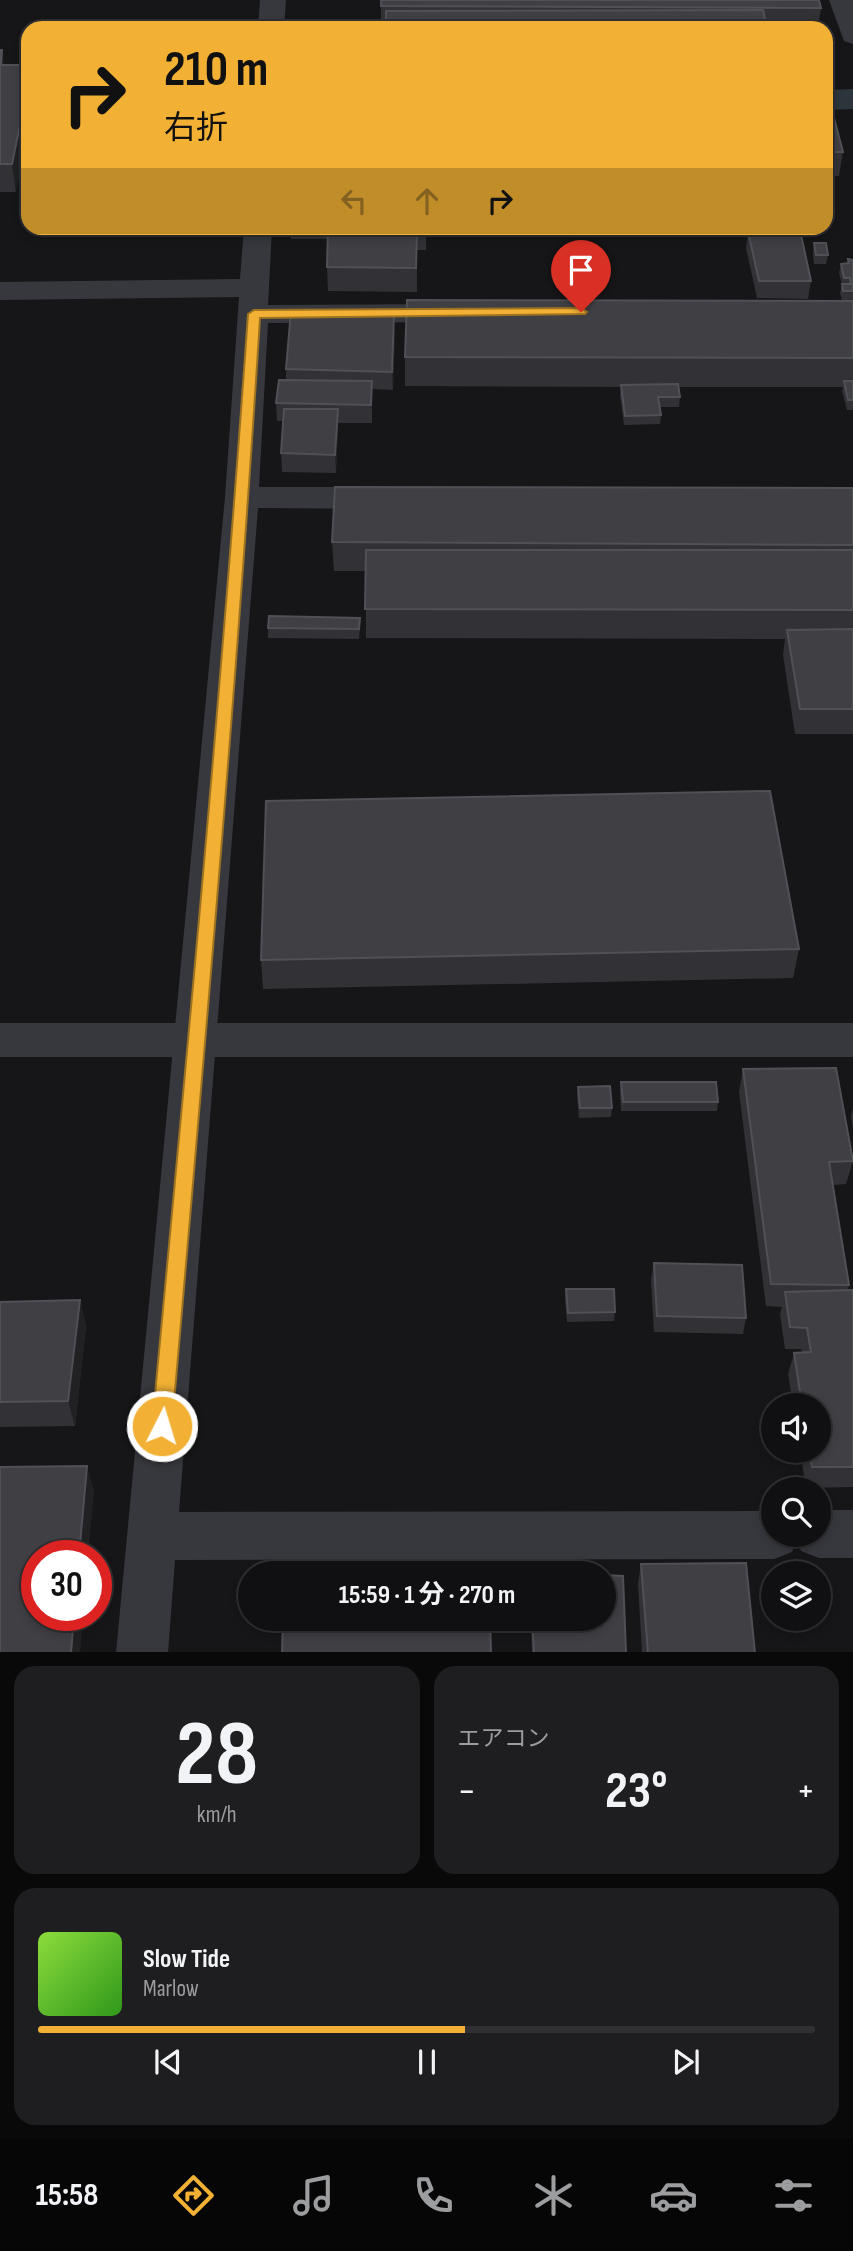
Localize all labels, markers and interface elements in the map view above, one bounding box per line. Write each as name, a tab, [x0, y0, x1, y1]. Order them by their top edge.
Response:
text: 210 m	[164, 41, 268, 100]
icon: right	[49, 49, 140, 140]
text: 右折	[164, 109, 228, 148]
icon: left	[335, 182, 373, 220]
icon: ahead	[408, 182, 446, 220]
icon: right	[481, 182, 519, 220]
pin	[551, 240, 611, 312]
icon: arrive	[562, 251, 600, 289]
position arrow	[125, 1389, 199, 1463]
map controls	[761, 1393, 831, 1631]
button: sound	[761, 1393, 831, 1463]
button: search	[761, 1477, 831, 1547]
speed limit sign: 30	[21, 1540, 112, 1631]
button: layers	[761, 1561, 831, 1631]
text: 15:59 · 1 分 · 270 m	[339, 1580, 515, 1611]
text: 28	[175, 1701, 258, 1810]
text: エアコン	[458, 1725, 550, 1753]
text: 23°	[605, 1760, 667, 1823]
text: −	[458, 1769, 476, 1814]
text: +	[796, 1769, 815, 1814]
text: km/h	[197, 1801, 237, 1829]
text: Slow Tide	[143, 1944, 230, 1975]
text: Marlow	[143, 1975, 199, 2003]
icon: previous	[149, 2043, 187, 2081]
icon: pause	[408, 2043, 446, 2081]
icon: next	[667, 2043, 705, 2081]
icon: directions	[169, 2171, 218, 2220]
icon: music	[289, 2171, 338, 2220]
icon: phone	[409, 2171, 458, 2220]
icon: climate	[529, 2171, 578, 2220]
icon: car	[649, 2171, 698, 2220]
icon: filters	[769, 2171, 818, 2220]
text: 15:58	[35, 2176, 98, 2215]

